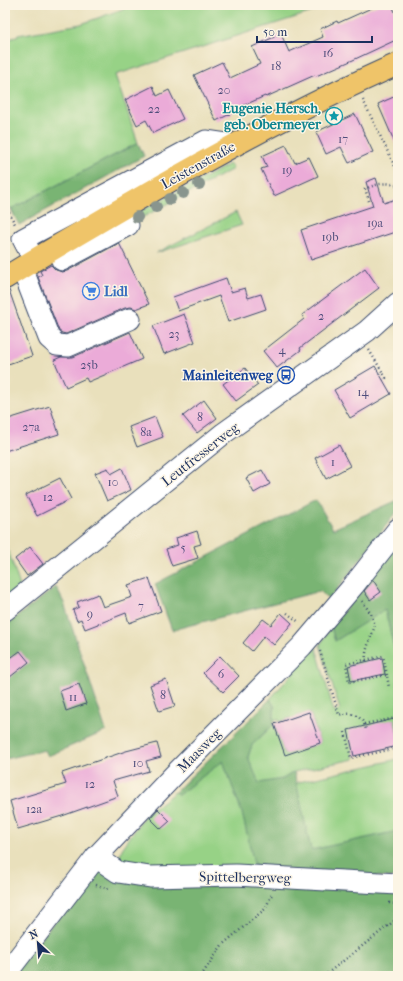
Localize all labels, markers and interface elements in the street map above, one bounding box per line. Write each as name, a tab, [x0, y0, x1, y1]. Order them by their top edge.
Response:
scale bar	[257, 18, 372, 44]
text: 50 m	[263, 25, 287, 39]
house number: 16	[323, 46, 334, 60]
house number: 18	[271, 59, 281, 73]
house number: 20	[218, 83, 230, 97]
place label: Eugenie Hersch, geb. Obermeyer	[222, 100, 322, 133]
house number: 22	[148, 102, 160, 116]
place icon: Eugenie Hersch, geb. Obermeyer	[324, 106, 344, 126]
house number: 17	[338, 132, 348, 146]
street label: Leistenstraße	[158, 138, 238, 193]
house number: 19	[282, 163, 292, 177]
house number: 19a	[367, 216, 384, 230]
house number: 19b	[322, 230, 338, 244]
supermarket icon: Lidl	[81, 281, 101, 301]
place label: Lidl	[104, 283, 128, 300]
house number: 2	[318, 309, 324, 323]
house number: 23	[168, 327, 180, 341]
house number: 4	[278, 343, 286, 357]
house number: 25b	[80, 358, 98, 372]
bus stop icon: Mainleitenweg	[276, 365, 296, 385]
place label: Mainleitenweg	[181, 367, 274, 384]
house number: 14	[357, 385, 370, 399]
house number: 8	[197, 410, 203, 424]
street label: Leutfresserweg	[158, 419, 243, 490]
house number: 27a	[22, 420, 40, 434]
house number: 8a	[140, 425, 152, 439]
house number: 1	[331, 455, 335, 469]
house number: 10	[108, 475, 118, 489]
house number: 12	[43, 490, 53, 504]
house number: 5	[180, 541, 186, 555]
house number: 7	[138, 599, 144, 613]
house number: 9	[87, 607, 93, 621]
house number: 6	[218, 667, 225, 681]
house number: 8	[160, 688, 166, 702]
house number: 11	[69, 690, 77, 704]
street label: Maasweg	[174, 724, 225, 776]
house number: 10	[133, 756, 143, 770]
house number: 12	[85, 777, 95, 791]
house number: 12a	[26, 802, 42, 816]
street label: Spittelbergweg	[199, 868, 292, 887]
north arrow	[18, 923, 58, 963]
text: N	[27, 927, 41, 942]

